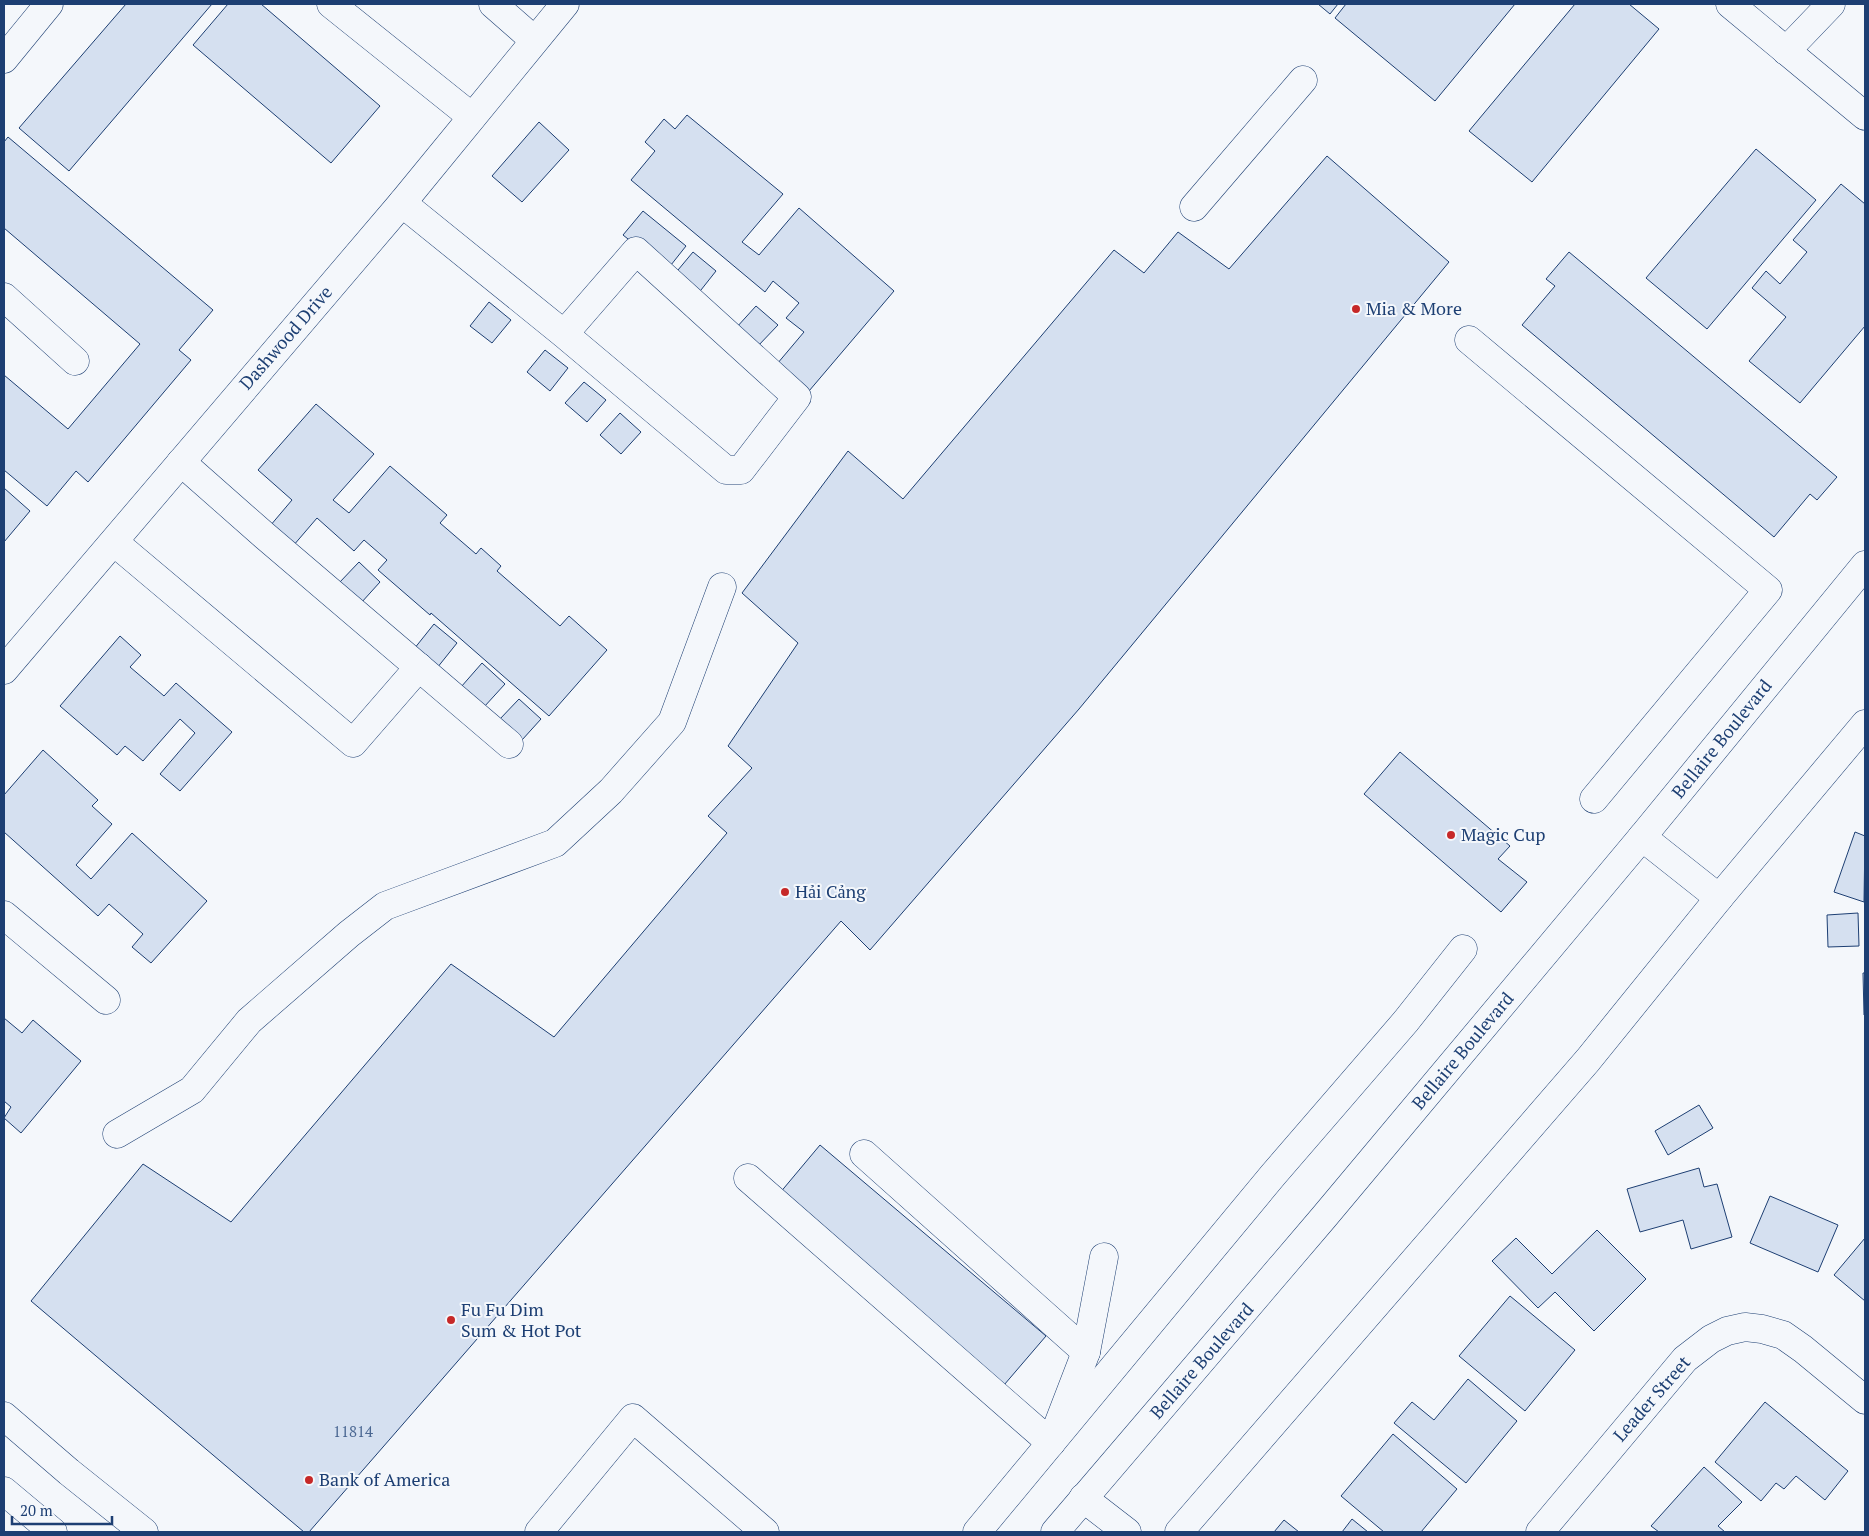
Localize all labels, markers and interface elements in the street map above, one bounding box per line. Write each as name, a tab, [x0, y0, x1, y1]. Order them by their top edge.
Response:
street label: Dashwood Drive	[233, 280, 337, 394]
place label: Mia & More	[1366, 296, 1462, 320]
marker: Mia & More	[1350, 303, 1362, 315]
street label: Bellaire Boulevard	[1666, 674, 1777, 803]
place label: Magic Cup	[1461, 822, 1545, 846]
marker: Magic Cup	[1445, 829, 1457, 841]
place label: Hải Cảng	[795, 879, 866, 903]
marker: Hải Cảng	[779, 886, 791, 898]
street label: Bellaire Boulevard	[1406, 987, 1518, 1114]
place label: Fu Fu Dim Sum & Hot Pot	[461, 1297, 582, 1342]
street label: Bellaire Boulevard	[1144, 1297, 1258, 1423]
marker: Fu Fu Dim Sum & Hot Pot	[445, 1314, 457, 1326]
street label: Leader Street	[1607, 1350, 1695, 1446]
house number: 11814	[333, 1421, 373, 1441]
place label: Bank of America	[319, 1467, 450, 1491]
marker: Bank of America	[303, 1474, 315, 1486]
scale bar	[12, 1494, 112, 1526]
text: 20 m	[20, 1500, 53, 1520]

